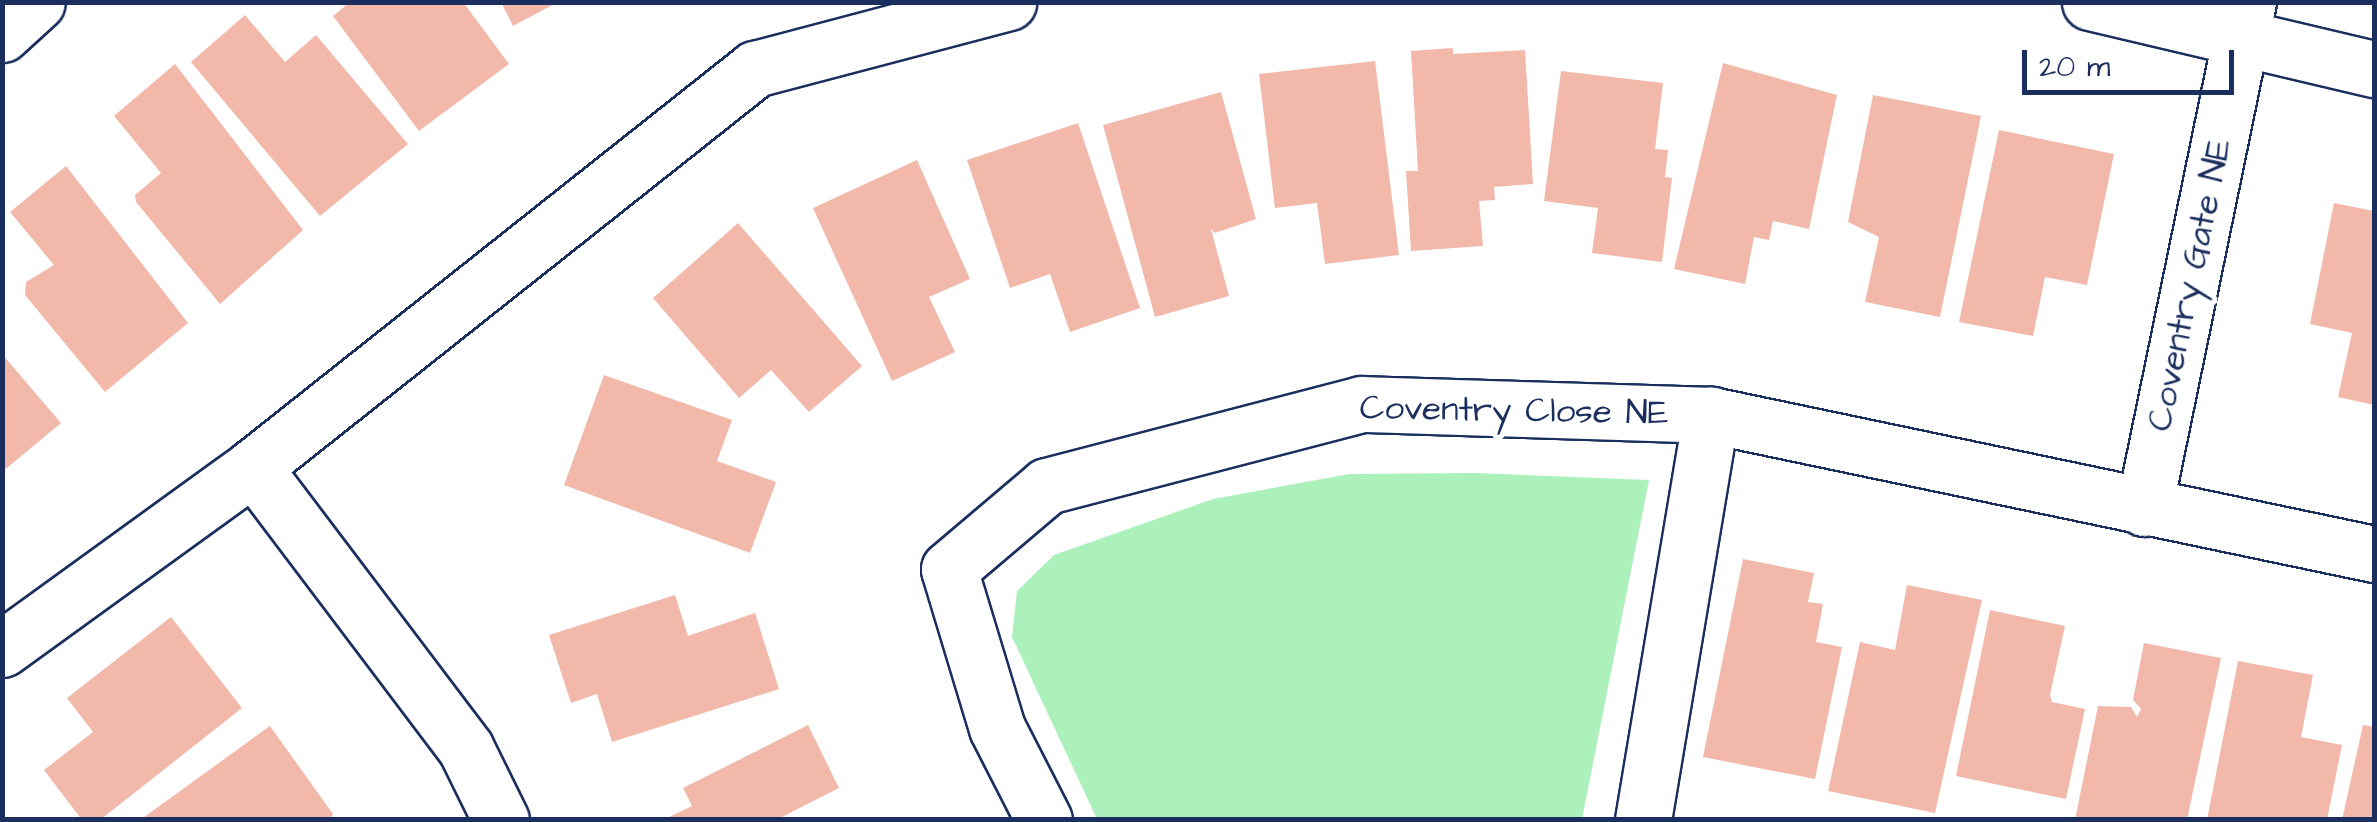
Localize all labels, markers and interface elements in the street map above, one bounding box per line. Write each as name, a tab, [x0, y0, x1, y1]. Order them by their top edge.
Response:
scale bar	[2027, 30, 2240, 92]
text: 20 m	[2039, 46, 2110, 88]
street label: Coventry Gate NE	[2139, 135, 2241, 435]
street label: Coventry Close NE	[1359, 387, 1669, 435]

